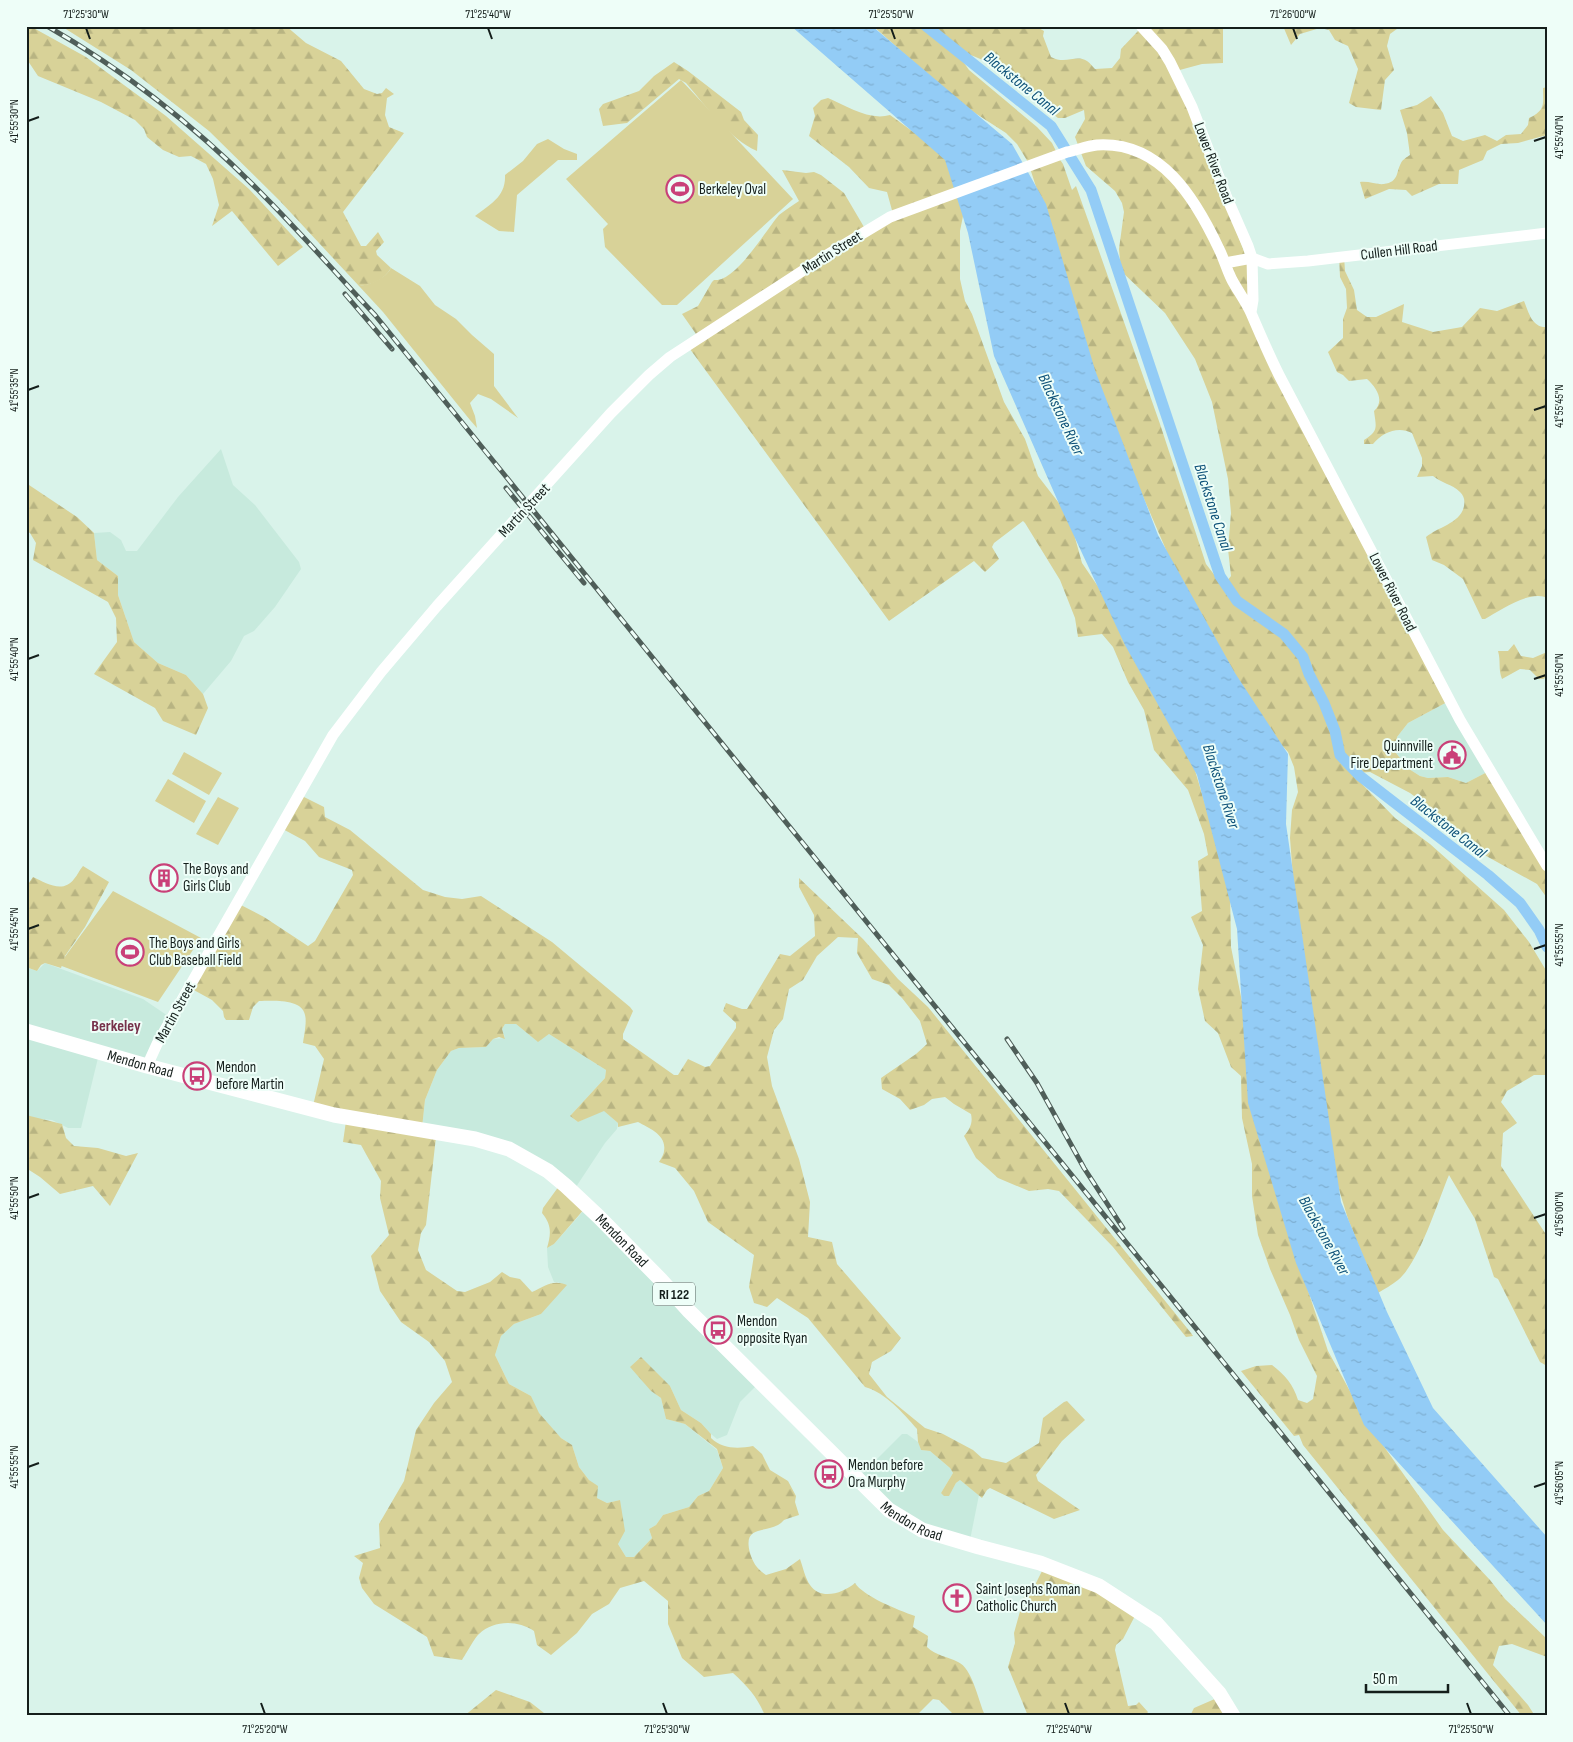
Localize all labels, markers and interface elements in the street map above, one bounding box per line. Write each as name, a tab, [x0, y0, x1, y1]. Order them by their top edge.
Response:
text: 71°25'30"W	[63, 7, 109, 22]
text: 71°25'40"W	[465, 7, 511, 22]
text: 71°25'50"W	[868, 7, 914, 22]
text: 71°26'00"W	[1270, 7, 1316, 22]
water label: Blackstone Canal	[980, 48, 1063, 121]
text: 41°55'30"N	[7, 99, 22, 143]
text: 41°55'40"N	[1552, 115, 1567, 159]
street label: Lower River Road	[1189, 120, 1238, 207]
sports icon: Berkeley Oval	[665, 174, 695, 204]
place label: Berkeley Oval	[699, 180, 766, 199]
street label: Martin Street	[799, 226, 866, 278]
street label: Cullen Hill Road	[1360, 236, 1439, 265]
text: 41°55'35"N	[7, 368, 22, 412]
water label: Blackstone River	[1034, 371, 1088, 459]
text: 41°55'45"N	[1552, 384, 1567, 428]
water label: Blackstone Canal	[1190, 461, 1236, 555]
street label: Martin Street	[495, 479, 554, 541]
street label: Lower River Road	[1365, 550, 1420, 635]
text: 41°55'40"N	[7, 637, 22, 681]
text: 41°55'50"N	[1552, 653, 1567, 697]
place label: Quinnville Fire Department	[1351, 737, 1433, 773]
public building icon: Quinnville Fire Department	[1437, 740, 1467, 770]
water label: Blackstone River	[1198, 742, 1243, 831]
water label: Blackstone Canal	[1406, 792, 1491, 863]
place label: The Boys and Girls Club	[183, 860, 249, 896]
building icon: The Boys and Girls Club	[149, 863, 179, 893]
text: 41°55'45"N	[7, 907, 22, 951]
text: 41°55'55"N	[1552, 923, 1567, 967]
place label: The Boys and Girls Club Baseball Field	[149, 934, 242, 970]
sports icon: The Boys and Girls Club Baseball Field	[115, 937, 145, 967]
street label: Martin Street	[151, 978, 200, 1046]
district label: Berkeley	[91, 1017, 141, 1036]
street label: Mendon Road	[105, 1046, 175, 1082]
place label: Mendon before Martin	[216, 1058, 284, 1094]
bus stop icon: Mendon before Martin	[182, 1061, 212, 1091]
text: 41°55'50"N	[7, 1176, 22, 1220]
text: 41°56'00"N	[1552, 1192, 1567, 1236]
water label: Blackstone River	[1294, 1193, 1353, 1279]
street label: Mendon Road	[591, 1210, 652, 1272]
road number: RI 122	[653, 1282, 695, 1306]
place label: Mendon opposite Ryan	[737, 1312, 807, 1348]
bus stop icon: Mendon opposite Ryan	[703, 1315, 733, 1345]
text: 41°55'55"N	[7, 1445, 22, 1489]
place label: Mendon before Ora Murphy	[848, 1456, 923, 1492]
bus stop icon: Mendon before Ora Murphy	[814, 1459, 844, 1489]
text: 41°56'05"N	[1552, 1461, 1567, 1505]
street label: Mendon Road	[876, 1498, 944, 1546]
place label: Saint Josephs Roman Catholic Church	[976, 1580, 1080, 1616]
church icon: Saint Josephs Roman Catholic Church	[942, 1583, 972, 1613]
scale bar	[1366, 1662, 1448, 1694]
text: 50 m	[1373, 1670, 1398, 1689]
text: 71°25'20"W	[242, 1722, 288, 1737]
text: 71°25'30"W	[644, 1722, 690, 1737]
text: 71°25'40"W	[1046, 1722, 1092, 1737]
text: 71°25'50"W	[1448, 1722, 1494, 1737]

